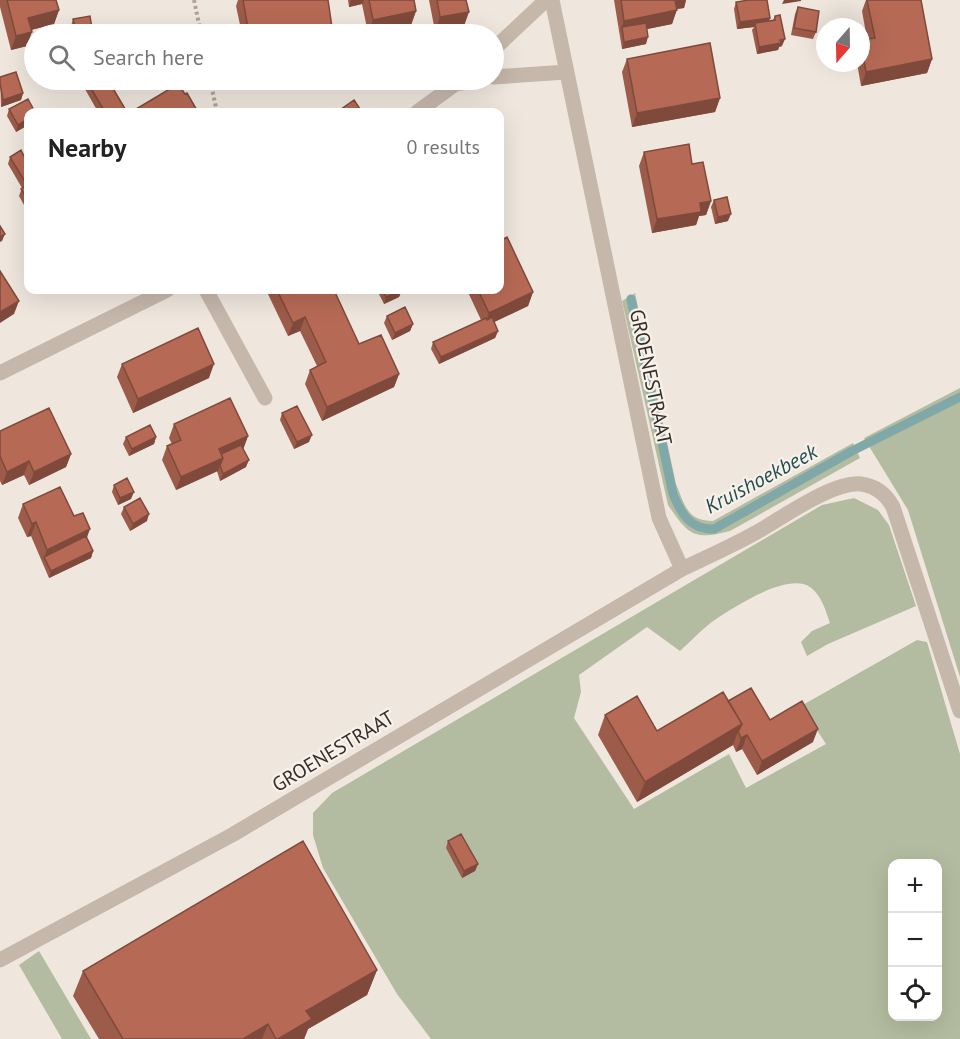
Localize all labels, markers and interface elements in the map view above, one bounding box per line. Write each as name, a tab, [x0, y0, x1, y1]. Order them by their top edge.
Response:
north arrow	[816, 18, 870, 72]
search box	[24, 24, 504, 90]
icon: search	[45, 41, 78, 74]
text: Search here	[93, 43, 204, 71]
text: Nearby	[48, 131, 126, 164]
text: 0 results	[407, 134, 480, 160]
street label: GROENESTRAAT	[624, 307, 678, 447]
water label: Kruishoekbeek	[700, 437, 823, 519]
street label: GROENESTRAAT	[267, 704, 399, 798]
map controls	[888, 859, 942, 1021]
button: +	[888, 859, 942, 913]
button: −	[888, 913, 942, 967]
button: locate	[888, 967, 942, 1021]

